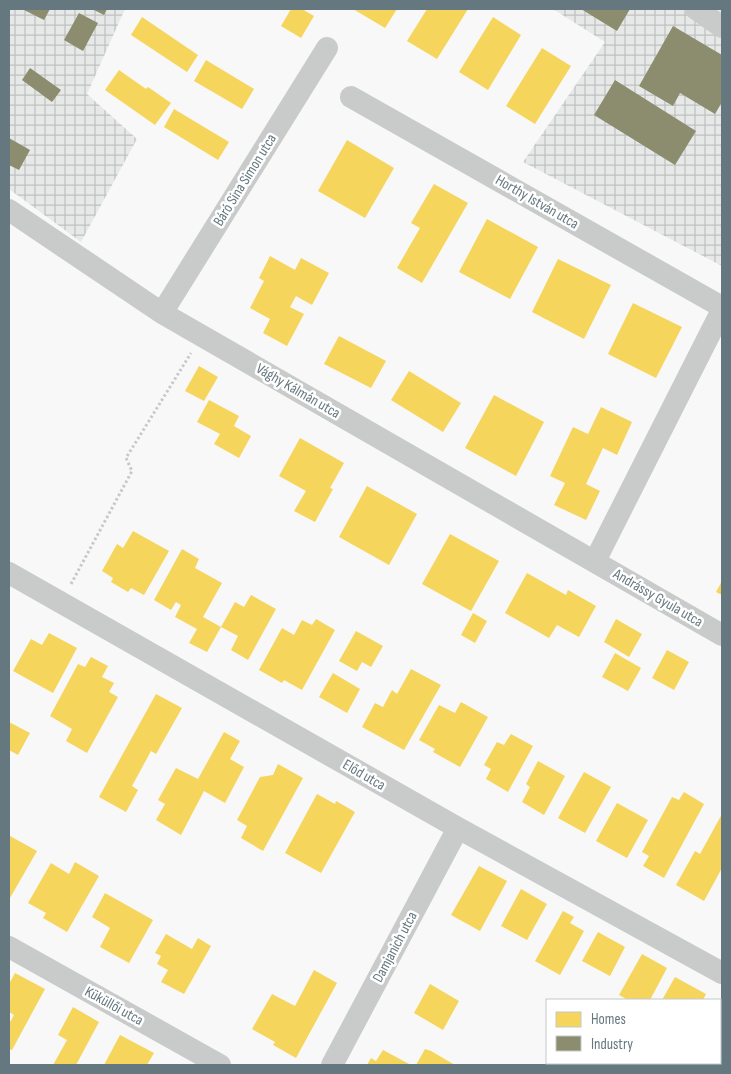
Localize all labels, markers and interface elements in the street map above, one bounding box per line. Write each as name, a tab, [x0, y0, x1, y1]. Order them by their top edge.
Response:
street label: Báró Sina Simon utca	[209, 130, 281, 230]
street label: Horthy István utca	[492, 171, 582, 234]
street label: Vághy Kálmán utca	[252, 359, 344, 423]
street label: Andrássy Gyula utca	[609, 564, 706, 631]
street label: Előd utca	[339, 755, 389, 795]
street label: Damjanich utca	[368, 908, 422, 986]
street label: Küküllői utca	[81, 982, 147, 1030]
legend	[546, 999, 721, 1064]
text: Homes	[591, 1010, 626, 1029]
text: Industry	[591, 1035, 633, 1054]

